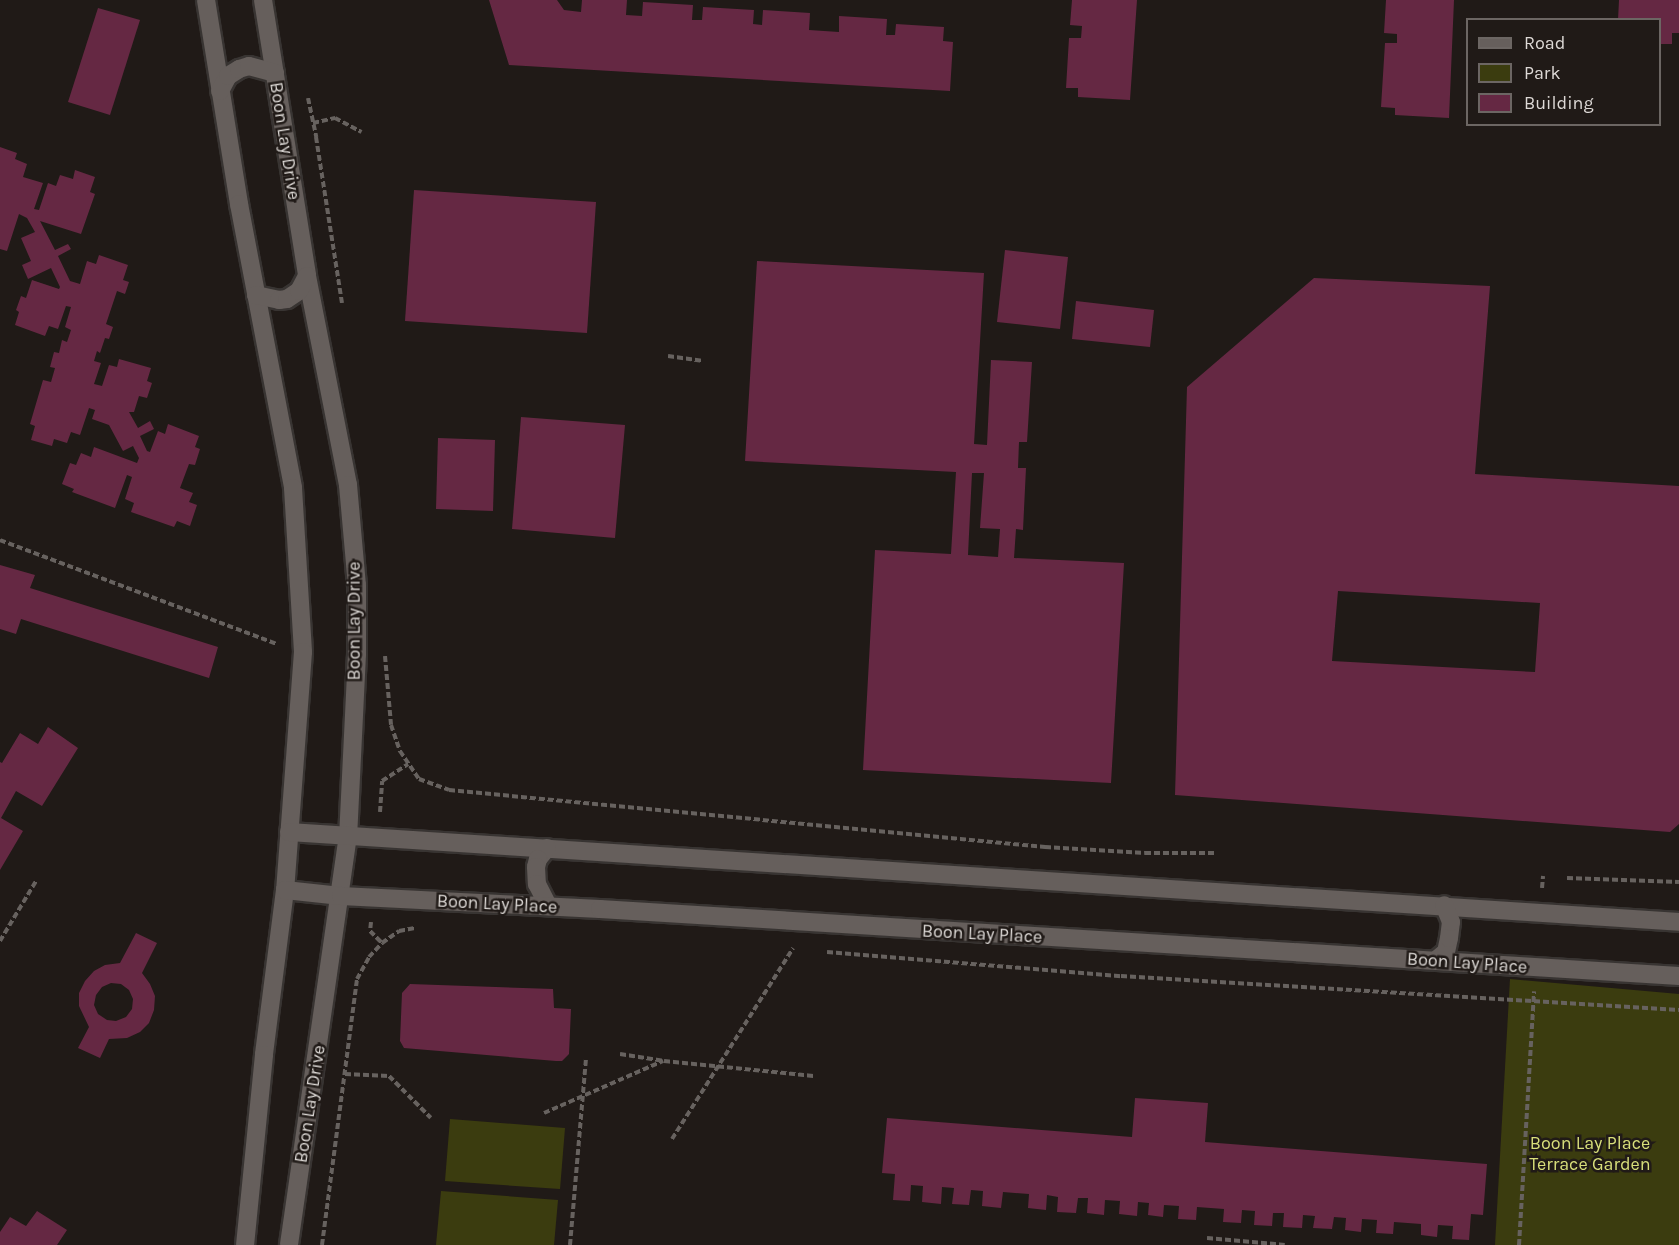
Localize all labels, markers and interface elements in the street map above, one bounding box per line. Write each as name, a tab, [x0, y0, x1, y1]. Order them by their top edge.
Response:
legend	[1466, 18, 1661, 126]
text: Road	[1524, 32, 1565, 54]
text: Park	[1524, 62, 1561, 84]
street label: Boon Lay Drive	[265, 81, 305, 201]
text: Building	[1524, 92, 1594, 114]
street label: Boon Lay Drive	[343, 561, 365, 681]
street label: Boon Lay Place	[436, 890, 558, 918]
street label: Boon Lay Place	[921, 920, 1043, 948]
street label: Boon Lay Place	[1406, 948, 1528, 978]
street label: Boon Lay Drive	[290, 1044, 330, 1164]
park label: Boon Lay Place Terrace Garden	[1529, 1133, 1651, 1176]

